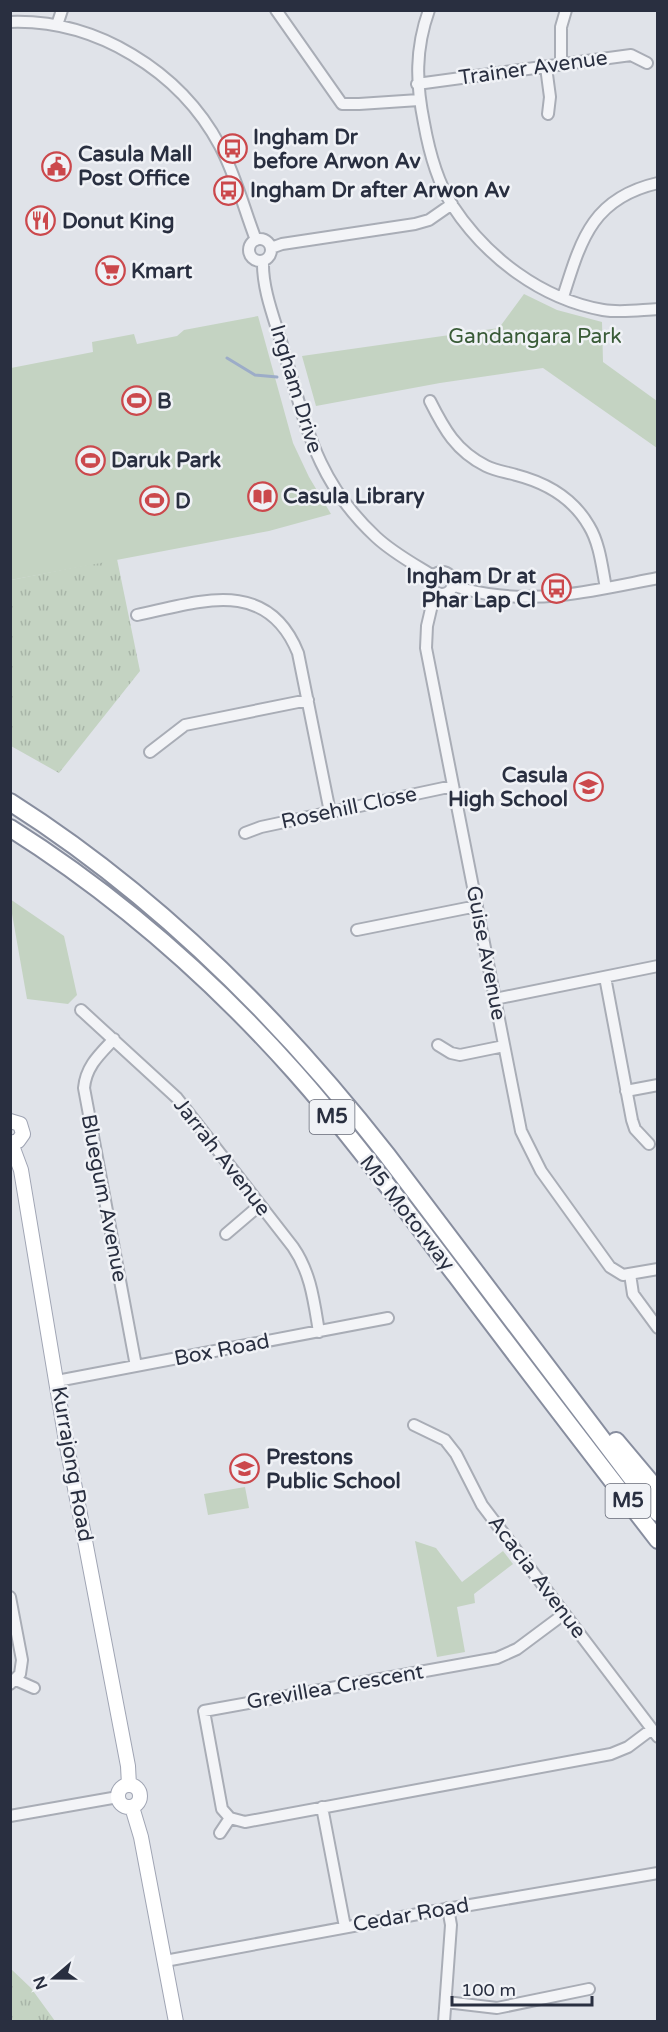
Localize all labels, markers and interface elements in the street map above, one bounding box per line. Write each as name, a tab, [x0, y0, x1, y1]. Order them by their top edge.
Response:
street label: Trainer Avenue	[457, 45, 609, 91]
place label: Ingham Dr before Arwon Av	[253, 125, 421, 174]
bus stop icon: Ingham Dr before Arwon Av	[216, 133, 248, 165]
place label: Casula Mall Post Office	[78, 142, 192, 191]
public building icon: Casula Mall Post Office	[41, 150, 73, 182]
bus stop icon: Ingham Dr after Arwon Av	[213, 174, 245, 206]
place label: Ingham Dr after Arwon Av	[250, 178, 510, 203]
restaurant icon: Donut King	[25, 205, 57, 237]
place label: Donut King	[62, 209, 174, 234]
supermarket icon: Kmart	[94, 255, 126, 287]
place label: Kmart	[131, 259, 192, 284]
street label: Ingham Drive	[265, 322, 327, 456]
park label: Gandangara Park	[448, 324, 622, 349]
sports icon: B	[120, 385, 152, 417]
place label: B	[157, 389, 172, 414]
sports icon: Daruk Park	[74, 444, 106, 476]
place label: Daruk Park	[111, 448, 222, 473]
library icon: Casula Library	[246, 480, 278, 512]
place label: Casula Library	[283, 484, 425, 509]
sports icon: D	[138, 485, 170, 517]
place label: D	[175, 489, 191, 514]
place label: Ingham Dr at Phar Lap Cl	[406, 564, 536, 613]
bus stop icon: Ingham Dr at Phar Lap Cl	[541, 572, 573, 604]
place label: Casula High School	[448, 763, 568, 812]
school or university icon: Casula High School	[573, 771, 605, 803]
street label: Rosehill Close	[279, 781, 419, 835]
street label: Guise Avenue	[461, 884, 511, 1022]
street label: Jarrah Avenue	[168, 1093, 276, 1221]
road number: M5	[310, 1100, 354, 1134]
street label: Bluegum Avenue	[75, 1112, 133, 1284]
street label: M5 Motorway	[354, 1150, 460, 1276]
street label: Box Road	[172, 1329, 272, 1371]
street label: Kurrajong Road	[46, 1384, 98, 1544]
place label: Prestons Public School	[266, 1445, 401, 1494]
school or university icon: Prestons Public School	[229, 1453, 261, 1485]
road number: M5	[606, 1484, 650, 1518]
street label: Acacia Avenue	[483, 1511, 591, 1643]
street label: Grevillea Crescent	[245, 1659, 425, 1715]
street label: Cedar Road	[351, 1892, 471, 1938]
north arrow	[24, 1948, 84, 2008]
scale bar	[452, 1969, 592, 2007]
text: N	[29, 1973, 52, 1992]
text: 100 m	[461, 1979, 516, 2001]

